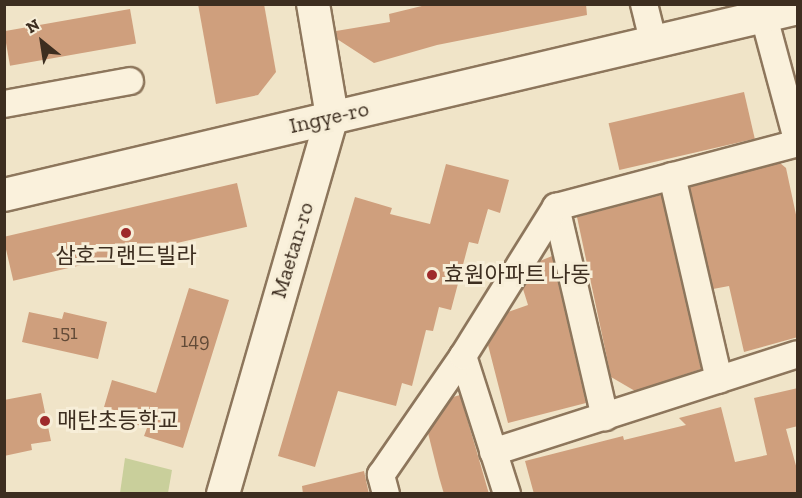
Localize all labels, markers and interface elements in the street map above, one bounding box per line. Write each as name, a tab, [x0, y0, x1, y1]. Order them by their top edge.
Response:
north arrow	[12, 12, 72, 72]
text: N	[23, 15, 43, 37]
street label: Ingye-ro	[287, 95, 371, 139]
street label: Maetan-ro	[265, 199, 319, 301]
marker: 삼호그랜드빌라	[119, 226, 133, 240]
place label: 삼호그랜드빌라	[55, 243, 197, 269]
place label: 효원아파트 나동	[444, 262, 591, 288]
marker: 효원아파트 나동	[425, 268, 439, 282]
house number: 151	[52, 320, 78, 344]
house number: 149	[180, 328, 210, 352]
place label: 매탄초등학교	[57, 408, 178, 434]
marker: 매탄초등학교	[38, 414, 52, 428]

